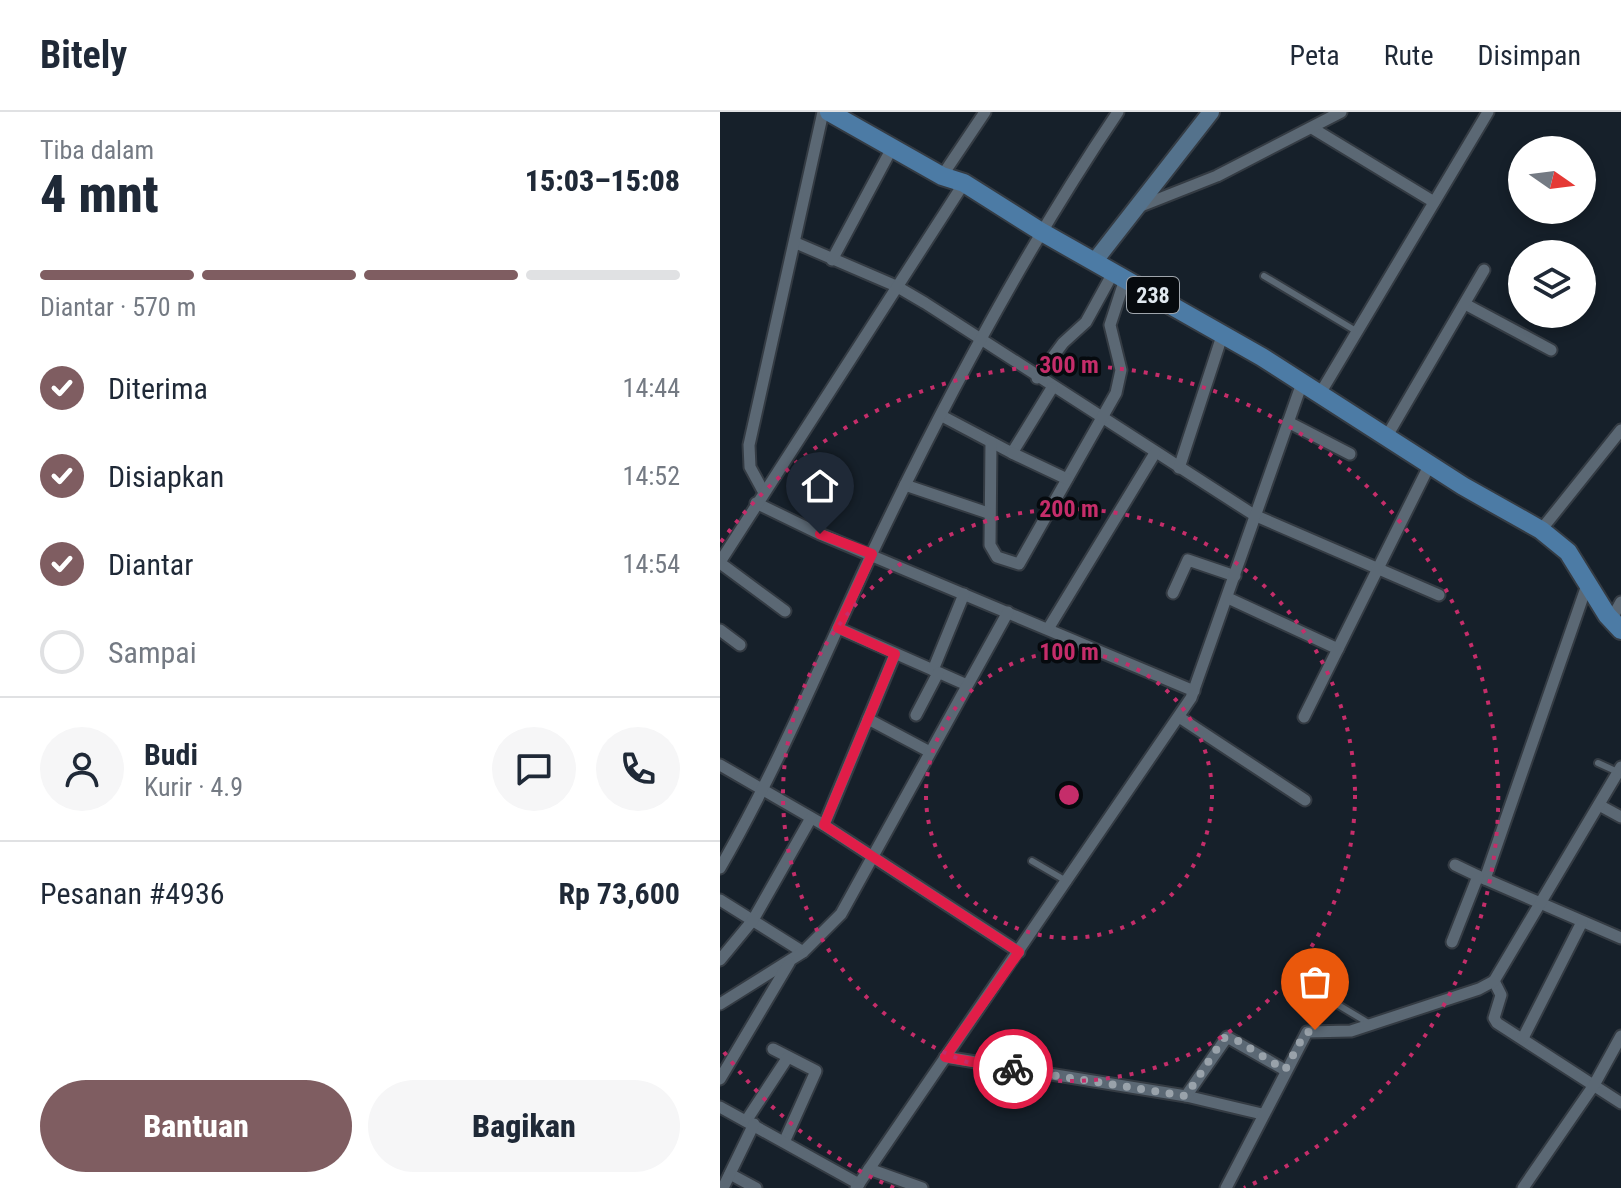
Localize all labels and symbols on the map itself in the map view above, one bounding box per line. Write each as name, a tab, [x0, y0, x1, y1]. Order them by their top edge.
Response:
north arrow	[1508, 136, 1596, 224]
road number: 238	[1127, 277, 1179, 313]
text: 300 m	[1039, 351, 1099, 379]
pin	[786, 452, 854, 534]
text: 200 m	[1039, 495, 1099, 523]
text: 100 m	[1039, 638, 1099, 666]
centre of rings	[1055, 781, 1083, 809]
pin	[1281, 948, 1349, 1030]
courier	[973, 1029, 1053, 1109]

